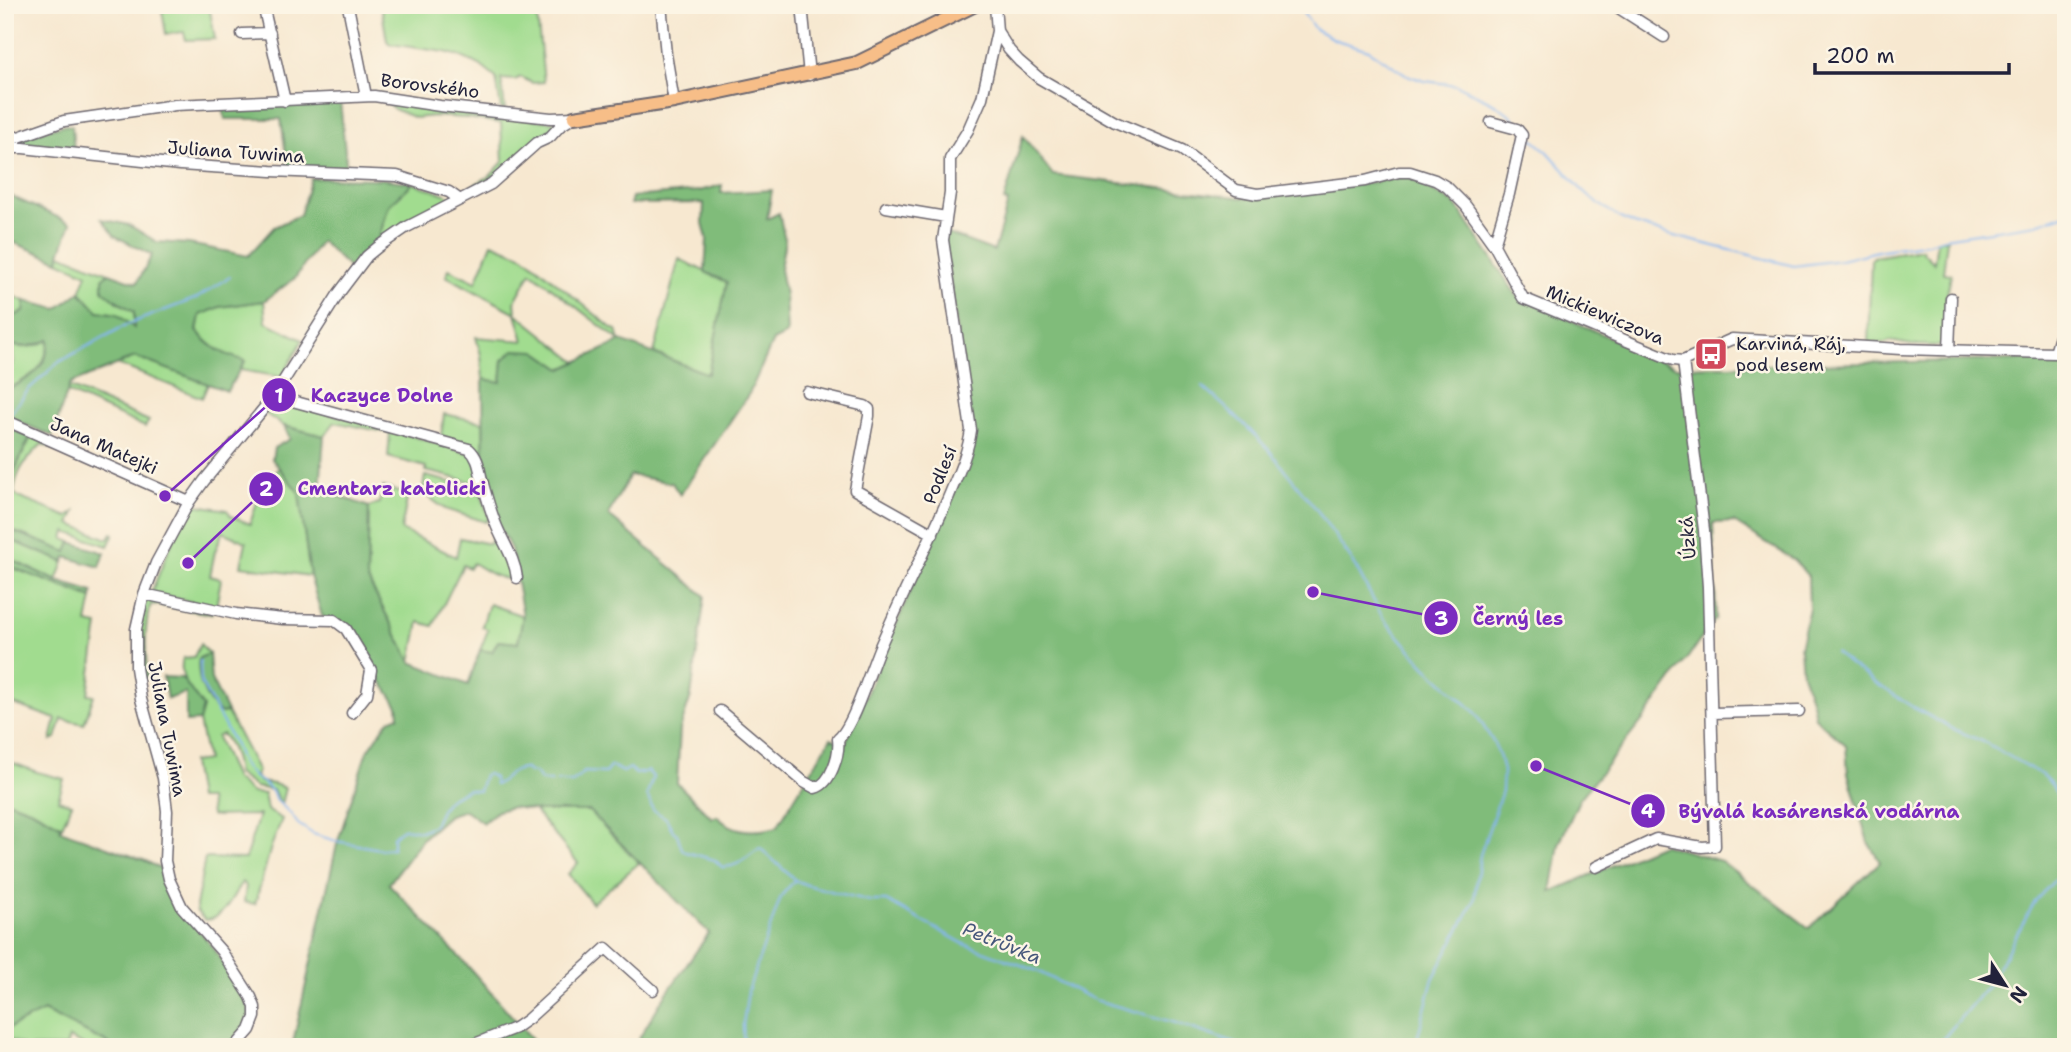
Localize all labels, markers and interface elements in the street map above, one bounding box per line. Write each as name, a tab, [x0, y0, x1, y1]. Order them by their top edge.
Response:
scale bar	[1815, 32, 2010, 76]
text: 200 m	[1826, 42, 1895, 70]
street label: Borovského	[379, 68, 481, 104]
street label: Juliana Tuwima	[167, 135, 305, 169]
street label: Mickiewiczova	[1542, 279, 1668, 351]
place label: Karviná, Ráj, pod lesem	[1736, 332, 1846, 377]
bus stop icon: Karviná, Ráj, pod lesem	[1692, 335, 1730, 373]
callout: Kaczyce Dolne	[261, 375, 467, 415]
text: 1	[274, 382, 284, 410]
text: Kaczyce Dolne	[311, 383, 453, 408]
street label: Jana Matejki	[46, 412, 162, 480]
street label: Podlesí	[917, 442, 963, 508]
callout: Cmentarz katolicki	[249, 469, 501, 509]
text: 2	[259, 475, 274, 503]
text: Cmentarz katolicki	[298, 476, 486, 501]
street label: Úzká	[1674, 516, 1702, 560]
callout: Černý les	[1423, 598, 1577, 638]
text: 3	[1434, 605, 1448, 633]
text: Černý les	[1473, 605, 1563, 631]
street label: Juliana Tuwima	[142, 659, 192, 799]
callout: Bývalá kasárenská vodárna	[1630, 791, 1974, 831]
text: 4	[1641, 797, 1656, 825]
text: Bývalá kasárenská vodárna	[1679, 799, 1959, 824]
water label: Petrůvka	[959, 916, 1045, 970]
north arrow	[1969, 950, 2039, 1020]
text: N	[2004, 981, 2033, 1008]

